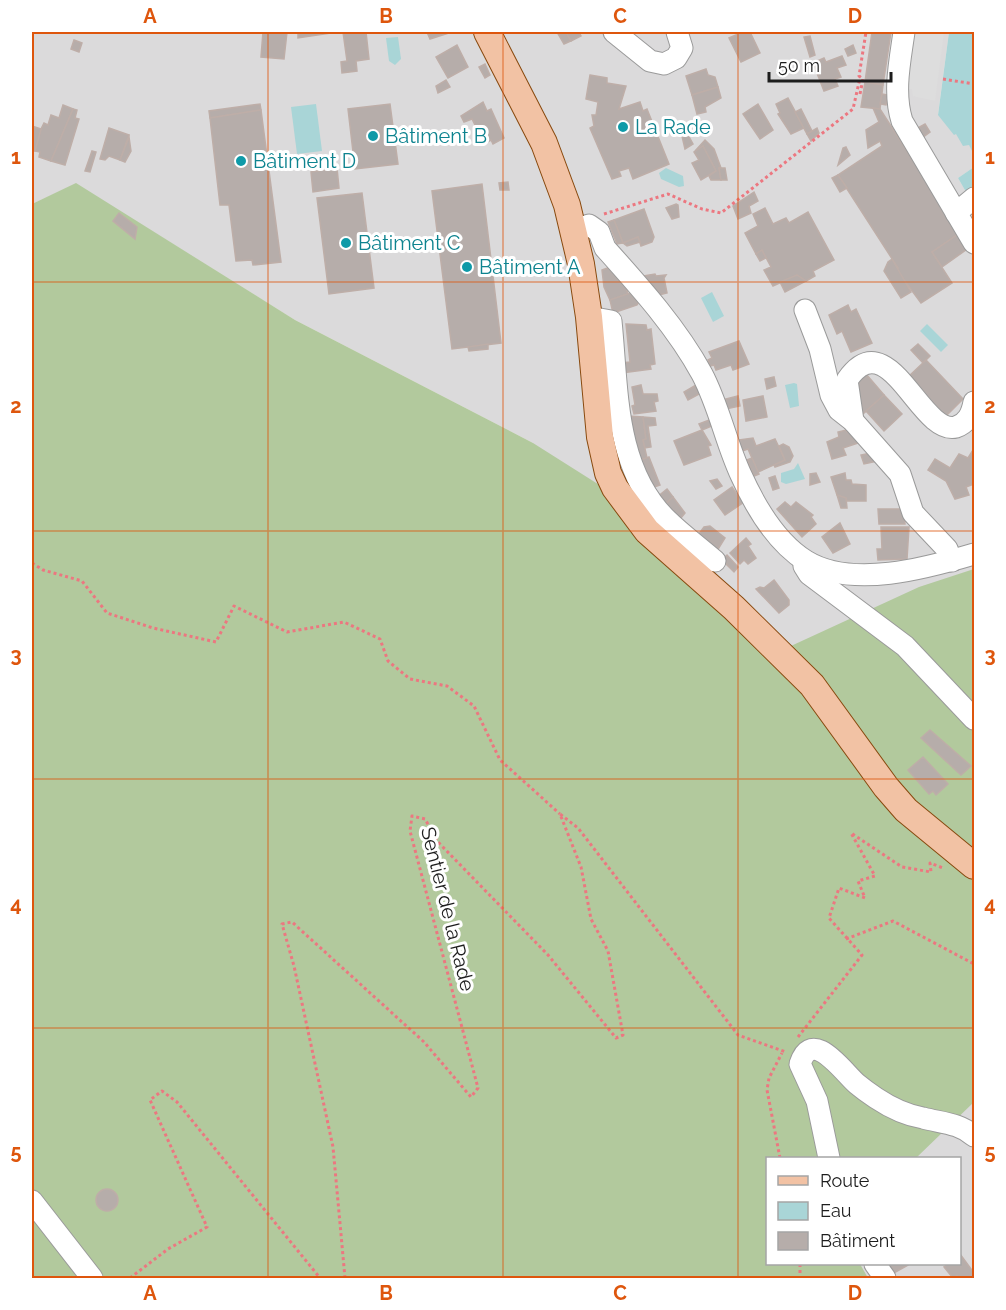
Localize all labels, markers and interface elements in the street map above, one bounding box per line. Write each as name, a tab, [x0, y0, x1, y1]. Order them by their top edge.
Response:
text: A	[143, 4, 157, 28]
text: B	[379, 4, 393, 28]
text: C	[613, 4, 627, 28]
text: D	[848, 4, 862, 28]
scale bar	[769, 45, 890, 83]
text: 50 m	[778, 55, 820, 76]
place label: La Rade	[635, 115, 711, 139]
marker: La Rade	[616, 120, 630, 134]
place label: Bâtiment B	[385, 124, 487, 148]
marker: Bâtiment B	[366, 129, 380, 143]
text: 1	[11, 145, 21, 169]
text: 1	[985, 145, 995, 169]
place label: Bâtiment D	[253, 149, 356, 173]
marker: Bâtiment D	[234, 154, 248, 168]
place label: Bâtiment C	[358, 231, 461, 255]
marker: Bâtiment C	[339, 236, 353, 250]
place label: Bâtiment A	[479, 255, 581, 279]
marker: Bâtiment A	[460, 260, 474, 274]
text: 2	[10, 394, 22, 418]
text: 2	[984, 394, 996, 418]
text: 3	[10, 643, 22, 667]
text: 3	[984, 643, 996, 667]
street label: Sentier de la Rade	[416, 824, 480, 994]
text: 4	[10, 892, 22, 916]
text: 4	[984, 892, 996, 916]
text: 5	[10, 1140, 22, 1164]
text: 5	[984, 1140, 996, 1164]
legend	[766, 1157, 961, 1265]
text: Route	[820, 1170, 870, 1191]
text: Eau	[820, 1200, 851, 1221]
text: Bâtiment	[820, 1230, 895, 1251]
text: A	[143, 1281, 157, 1305]
text: B	[379, 1281, 393, 1305]
text: C	[613, 1281, 627, 1305]
text: D	[848, 1281, 862, 1305]

